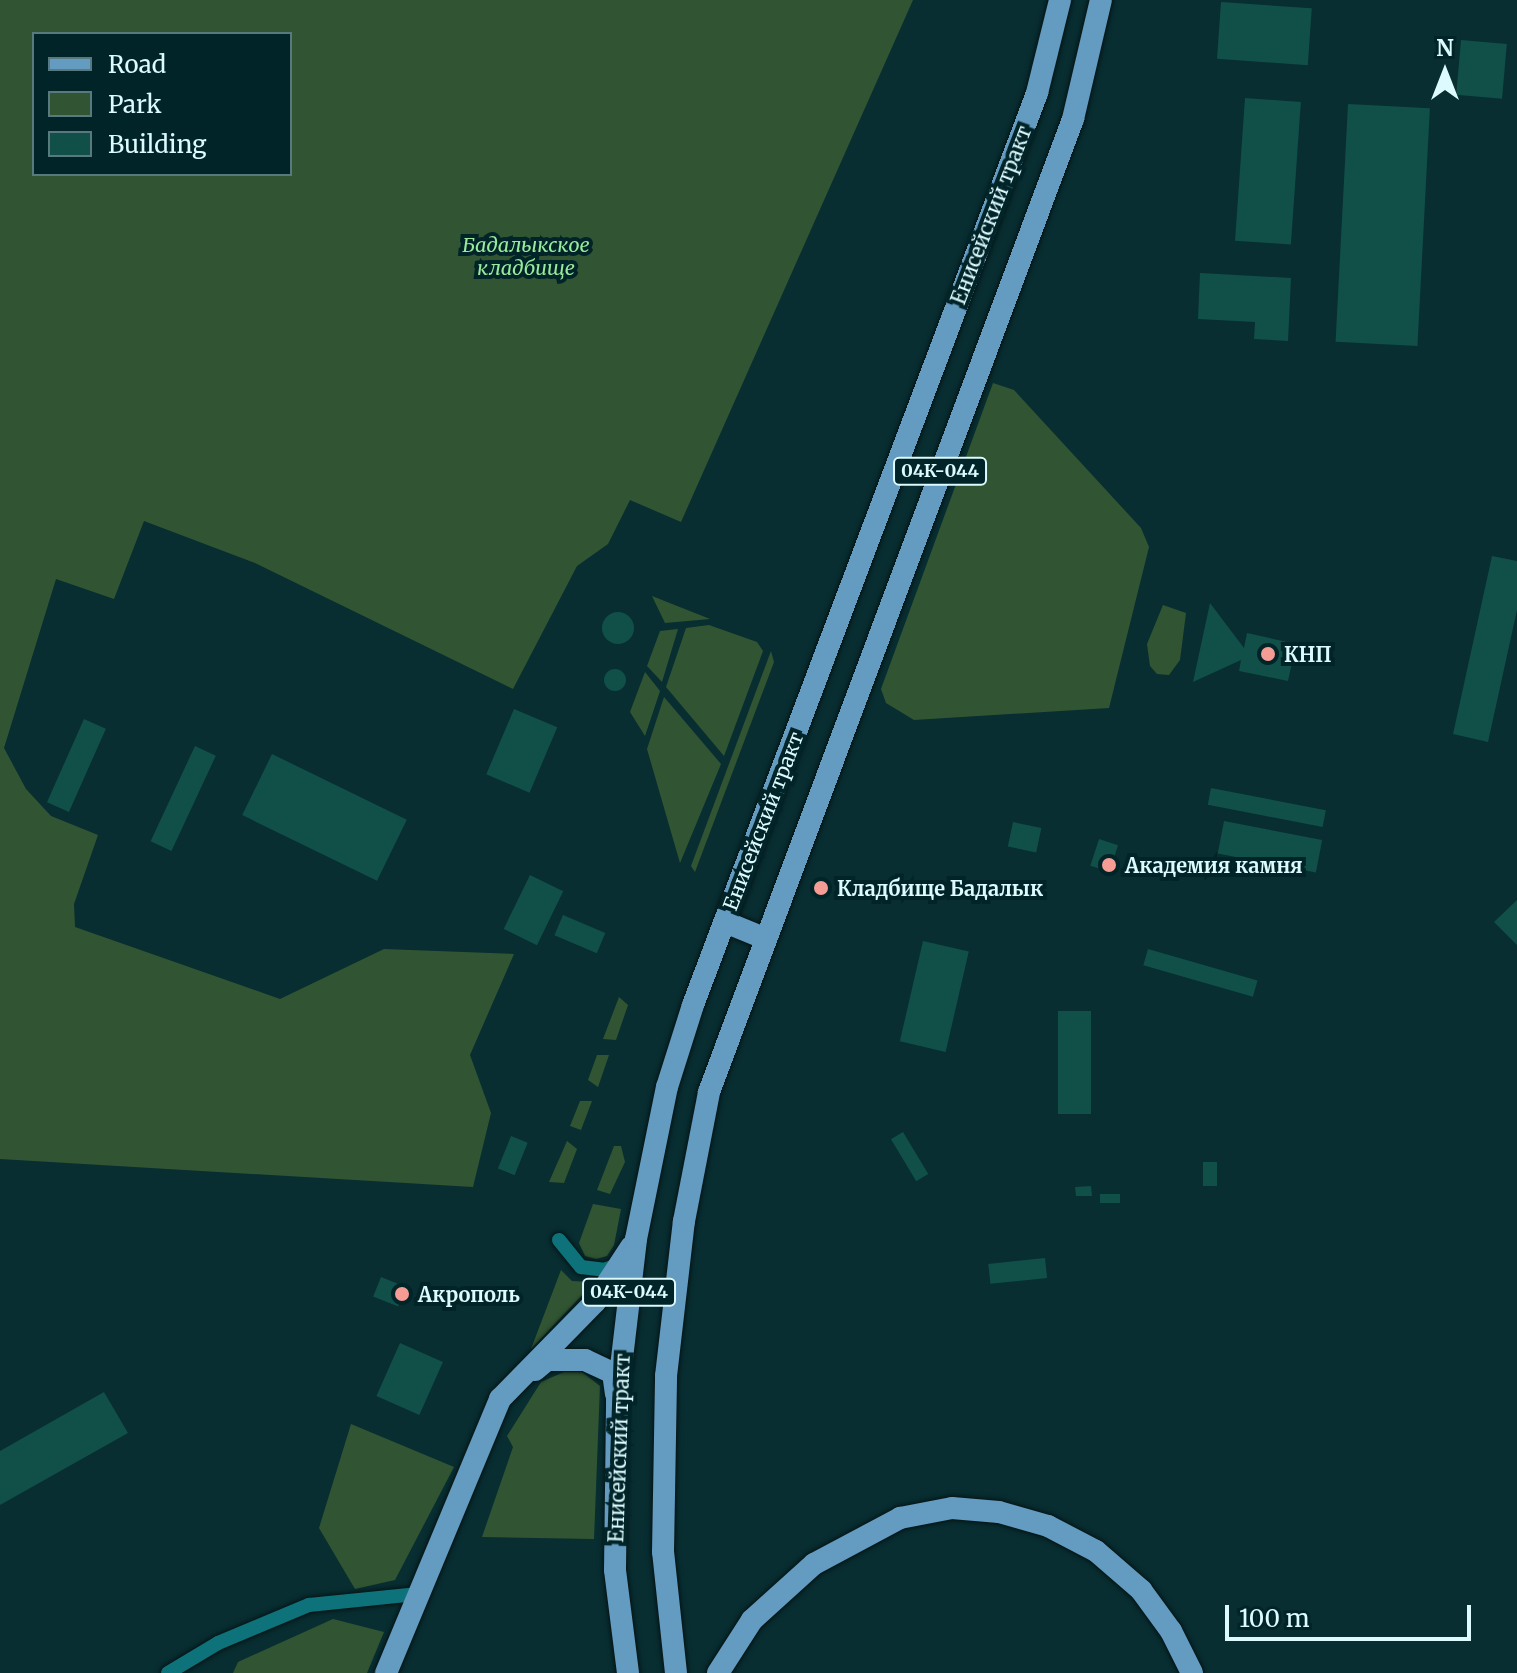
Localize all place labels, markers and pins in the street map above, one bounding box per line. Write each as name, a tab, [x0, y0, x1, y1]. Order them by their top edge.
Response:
place label: КНП	[1284, 642, 1332, 666]
marker: КНП	[1259, 645, 1277, 663]
place label: Академия камня	[1125, 853, 1303, 877]
marker: Академия камня	[1100, 856, 1118, 874]
place label: Кладбище Бадалык	[837, 876, 1043, 900]
marker: Кладбище Бадалык	[812, 879, 830, 897]
place label: Акрополь	[418, 1282, 520, 1306]
marker: Акрополь	[393, 1285, 411, 1303]

